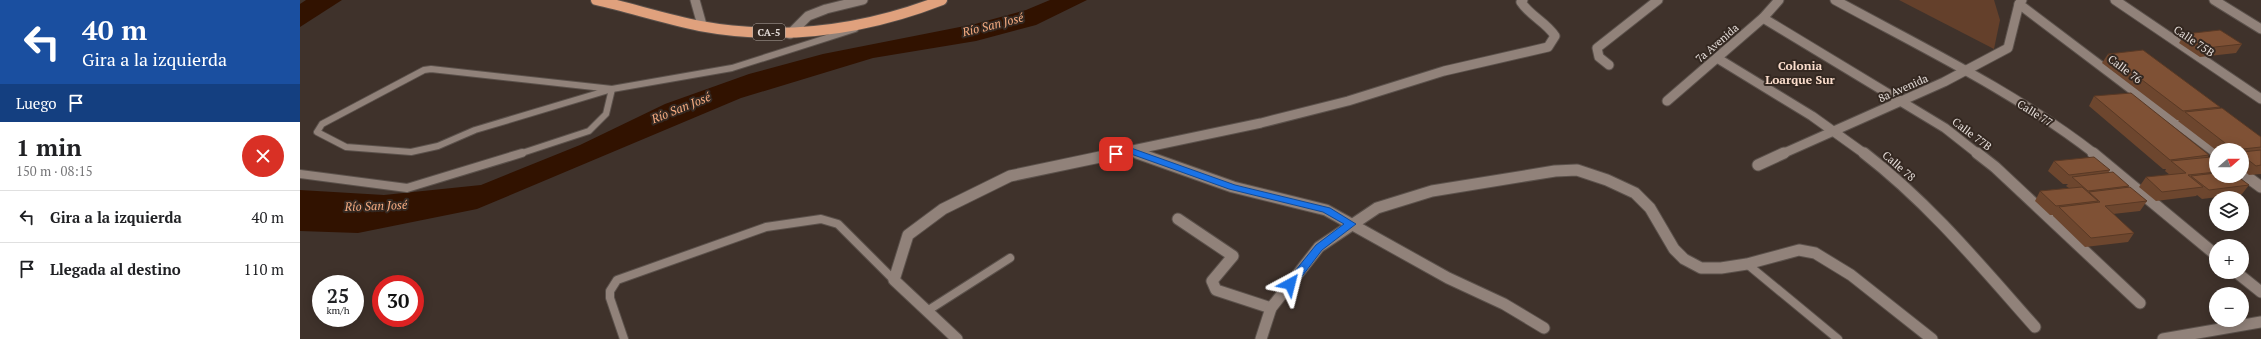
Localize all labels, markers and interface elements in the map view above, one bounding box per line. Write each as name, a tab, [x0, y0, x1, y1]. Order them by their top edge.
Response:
water label: Río San José	[960, 10, 1026, 40]
text: 40 m	[82, 11, 147, 48]
icon: left	[16, 16, 68, 68]
street label: 7a Avenida	[1693, 20, 1742, 65]
street label: Calle 75B	[2171, 22, 2217, 60]
road number: CA-5	[753, 24, 785, 40]
text: Gira a la izquierda	[82, 47, 227, 71]
street label: Calle 76	[2105, 52, 2145, 86]
district label: Colonia Loarque Sur	[1765, 58, 1836, 87]
street label: 8a Avenida	[1876, 71, 1930, 105]
water label: Río San José	[648, 89, 713, 127]
icon: arrive	[65, 92, 87, 114]
text: Luego	[16, 93, 57, 113]
street label: Calle 77	[2015, 97, 2055, 129]
street label: Calle 77B	[1949, 115, 1995, 154]
text: 1 min	[16, 131, 82, 163]
button: close	[242, 135, 284, 177]
pin	[1099, 137, 1133, 171]
icon: arrive	[1105, 143, 1127, 165]
north arrow	[2209, 143, 2249, 183]
map controls	[2209, 143, 2249, 327]
street label: Calle 78	[1880, 148, 1918, 184]
text: 150 m · 08:15	[16, 162, 93, 180]
button: layers	[2209, 191, 2249, 231]
water label: Río San José	[343, 197, 408, 214]
icon: left	[16, 206, 38, 228]
text: Gira a la izquierda	[50, 207, 182, 227]
text: 40 m	[251, 207, 284, 227]
button: +	[2209, 239, 2249, 279]
icon: arrive	[16, 258, 38, 280]
text: Llegada al destino	[50, 259, 181, 279]
text: 110 m	[243, 259, 284, 279]
position arrow	[1269, 263, 1311, 305]
speed limit sign: 30	[372, 275, 424, 327]
text: 25	[327, 282, 349, 309]
button: −	[2209, 287, 2249, 327]
text: km/h	[326, 304, 350, 317]

